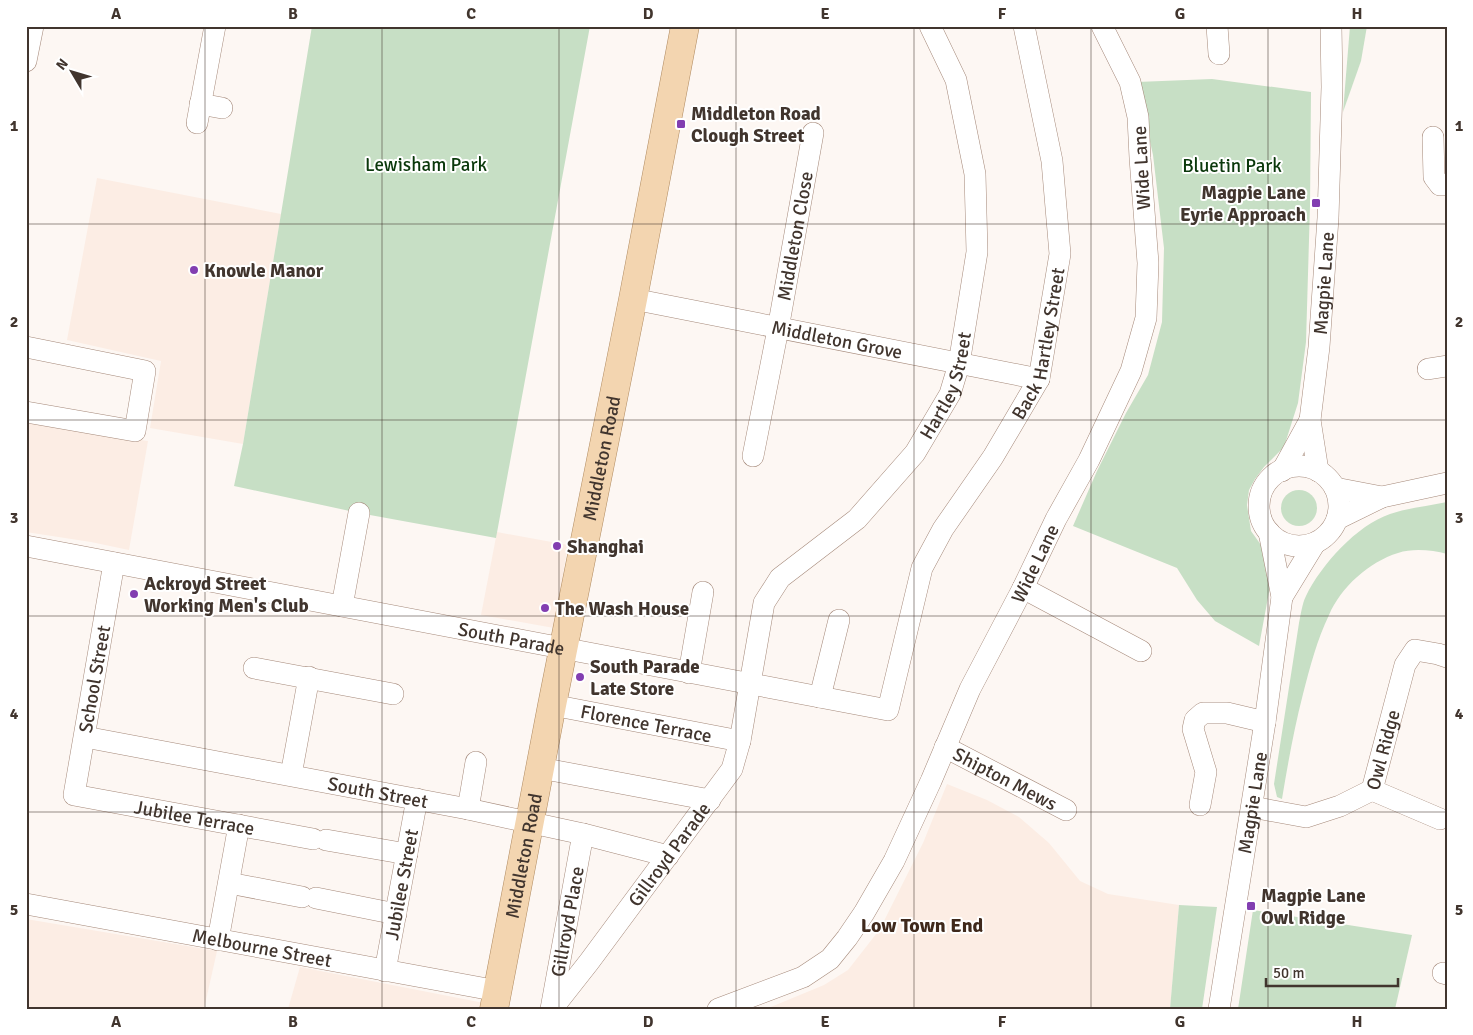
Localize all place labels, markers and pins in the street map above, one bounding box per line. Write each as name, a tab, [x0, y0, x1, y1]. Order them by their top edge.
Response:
place label: Middleton Road Clough Street	[691, 102, 821, 148]
marker: Middleton Road Clough Street	[675, 118, 687, 130]
place label: Magpie Lane Eyrie Approach	[1180, 181, 1306, 227]
marker: Magpie Lane Eyrie Approach	[1310, 197, 1322, 209]
place label: Knowle Manor	[204, 259, 324, 283]
marker: Knowle Manor	[188, 264, 200, 276]
place label: Shanghai	[567, 535, 644, 559]
marker: Shanghai	[551, 540, 563, 552]
place label: Ackroyd Street Working Men's Club	[144, 572, 309, 618]
marker: Ackroyd Street Working Men's Club	[128, 588, 140, 600]
place label: The Wash House	[555, 597, 689, 621]
marker: The Wash House	[539, 602, 551, 614]
place label: South Parade Late Store	[590, 655, 700, 701]
marker: South Parade Late Store	[574, 671, 586, 683]
place label: Magpie Lane Owl Ridge	[1261, 884, 1366, 930]
marker: Magpie Lane Owl Ridge	[1245, 900, 1257, 912]

